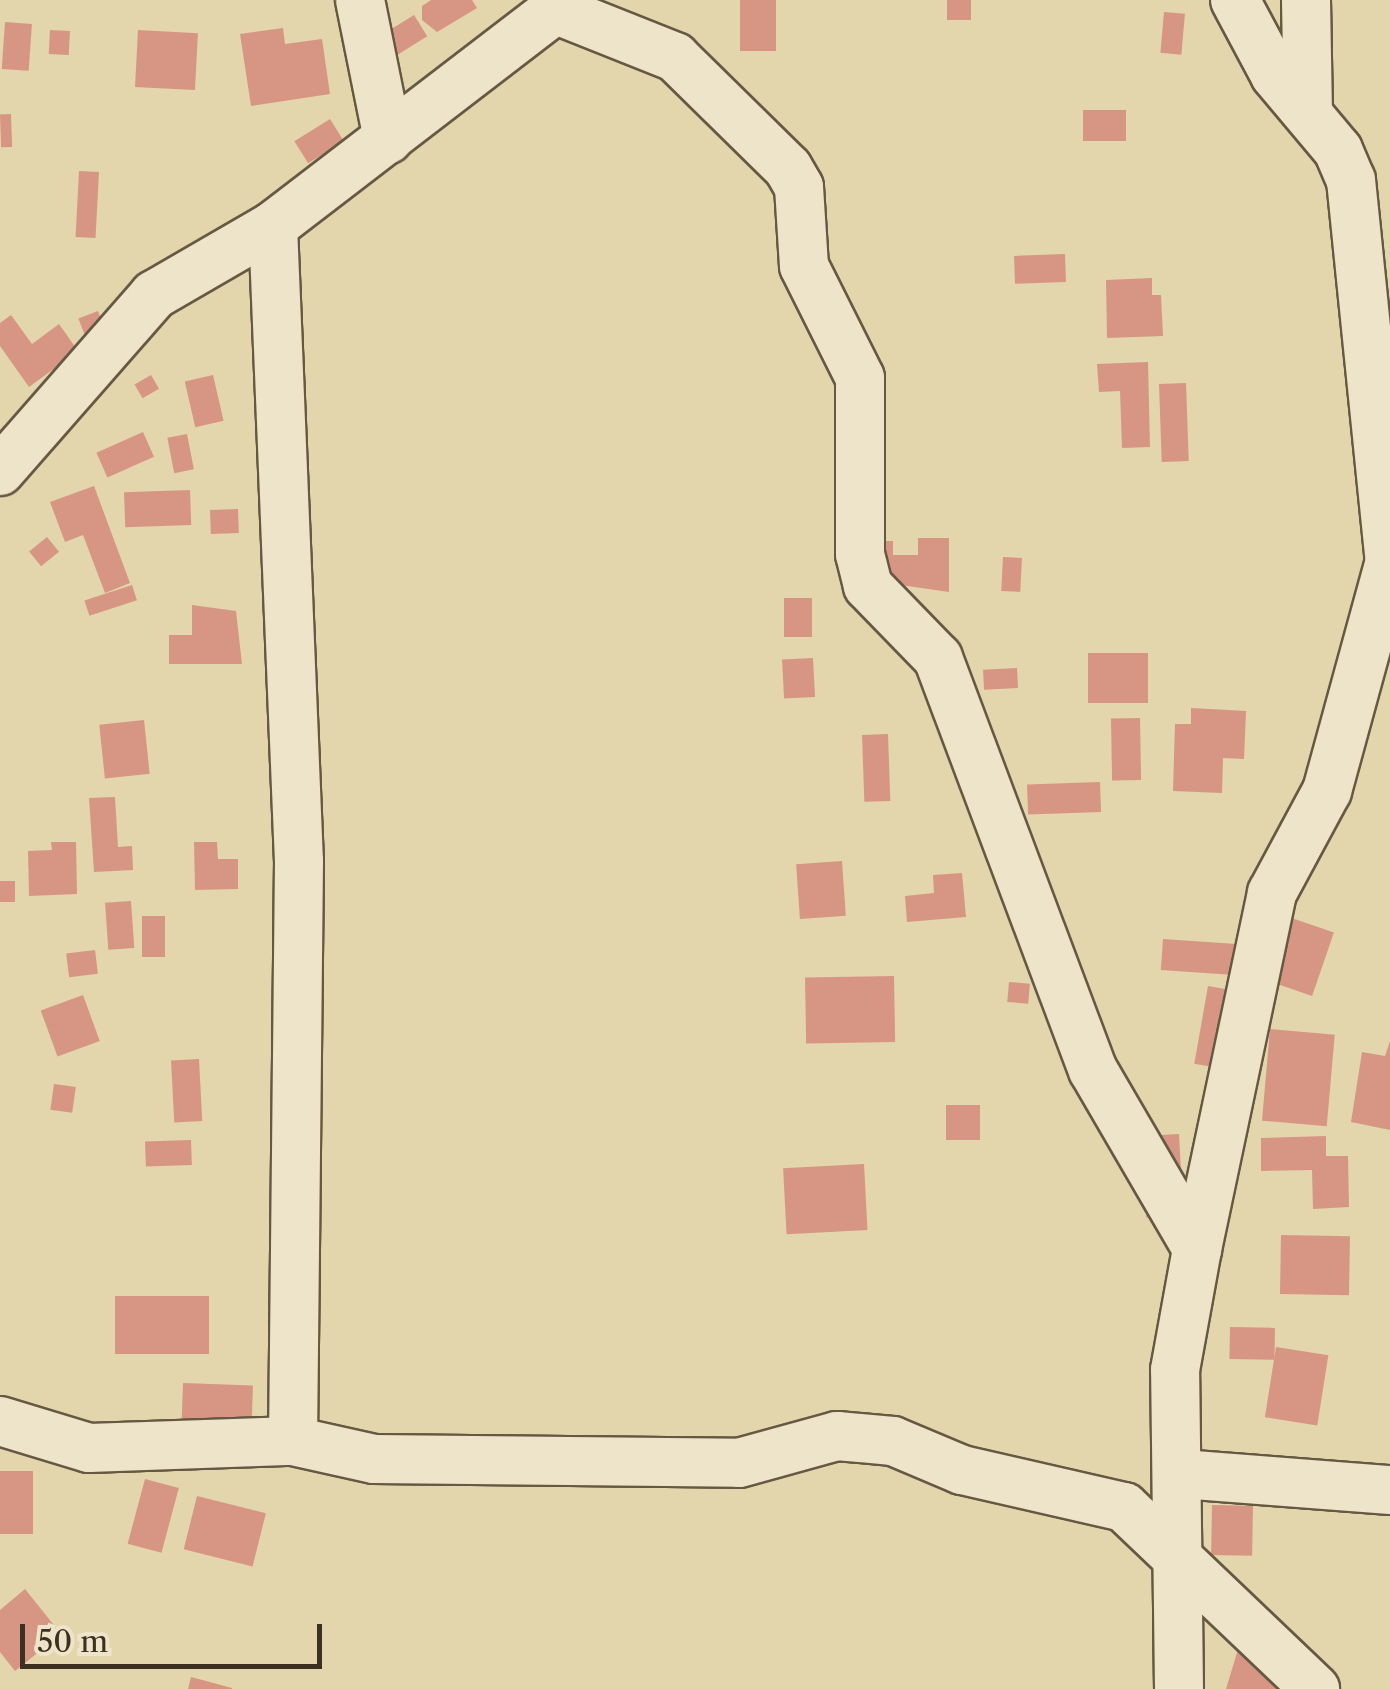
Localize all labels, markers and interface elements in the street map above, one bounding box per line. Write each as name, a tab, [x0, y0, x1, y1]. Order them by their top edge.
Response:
scale bar	[25, 1604, 328, 1666]
text: 50 m	[37, 1623, 108, 1660]

